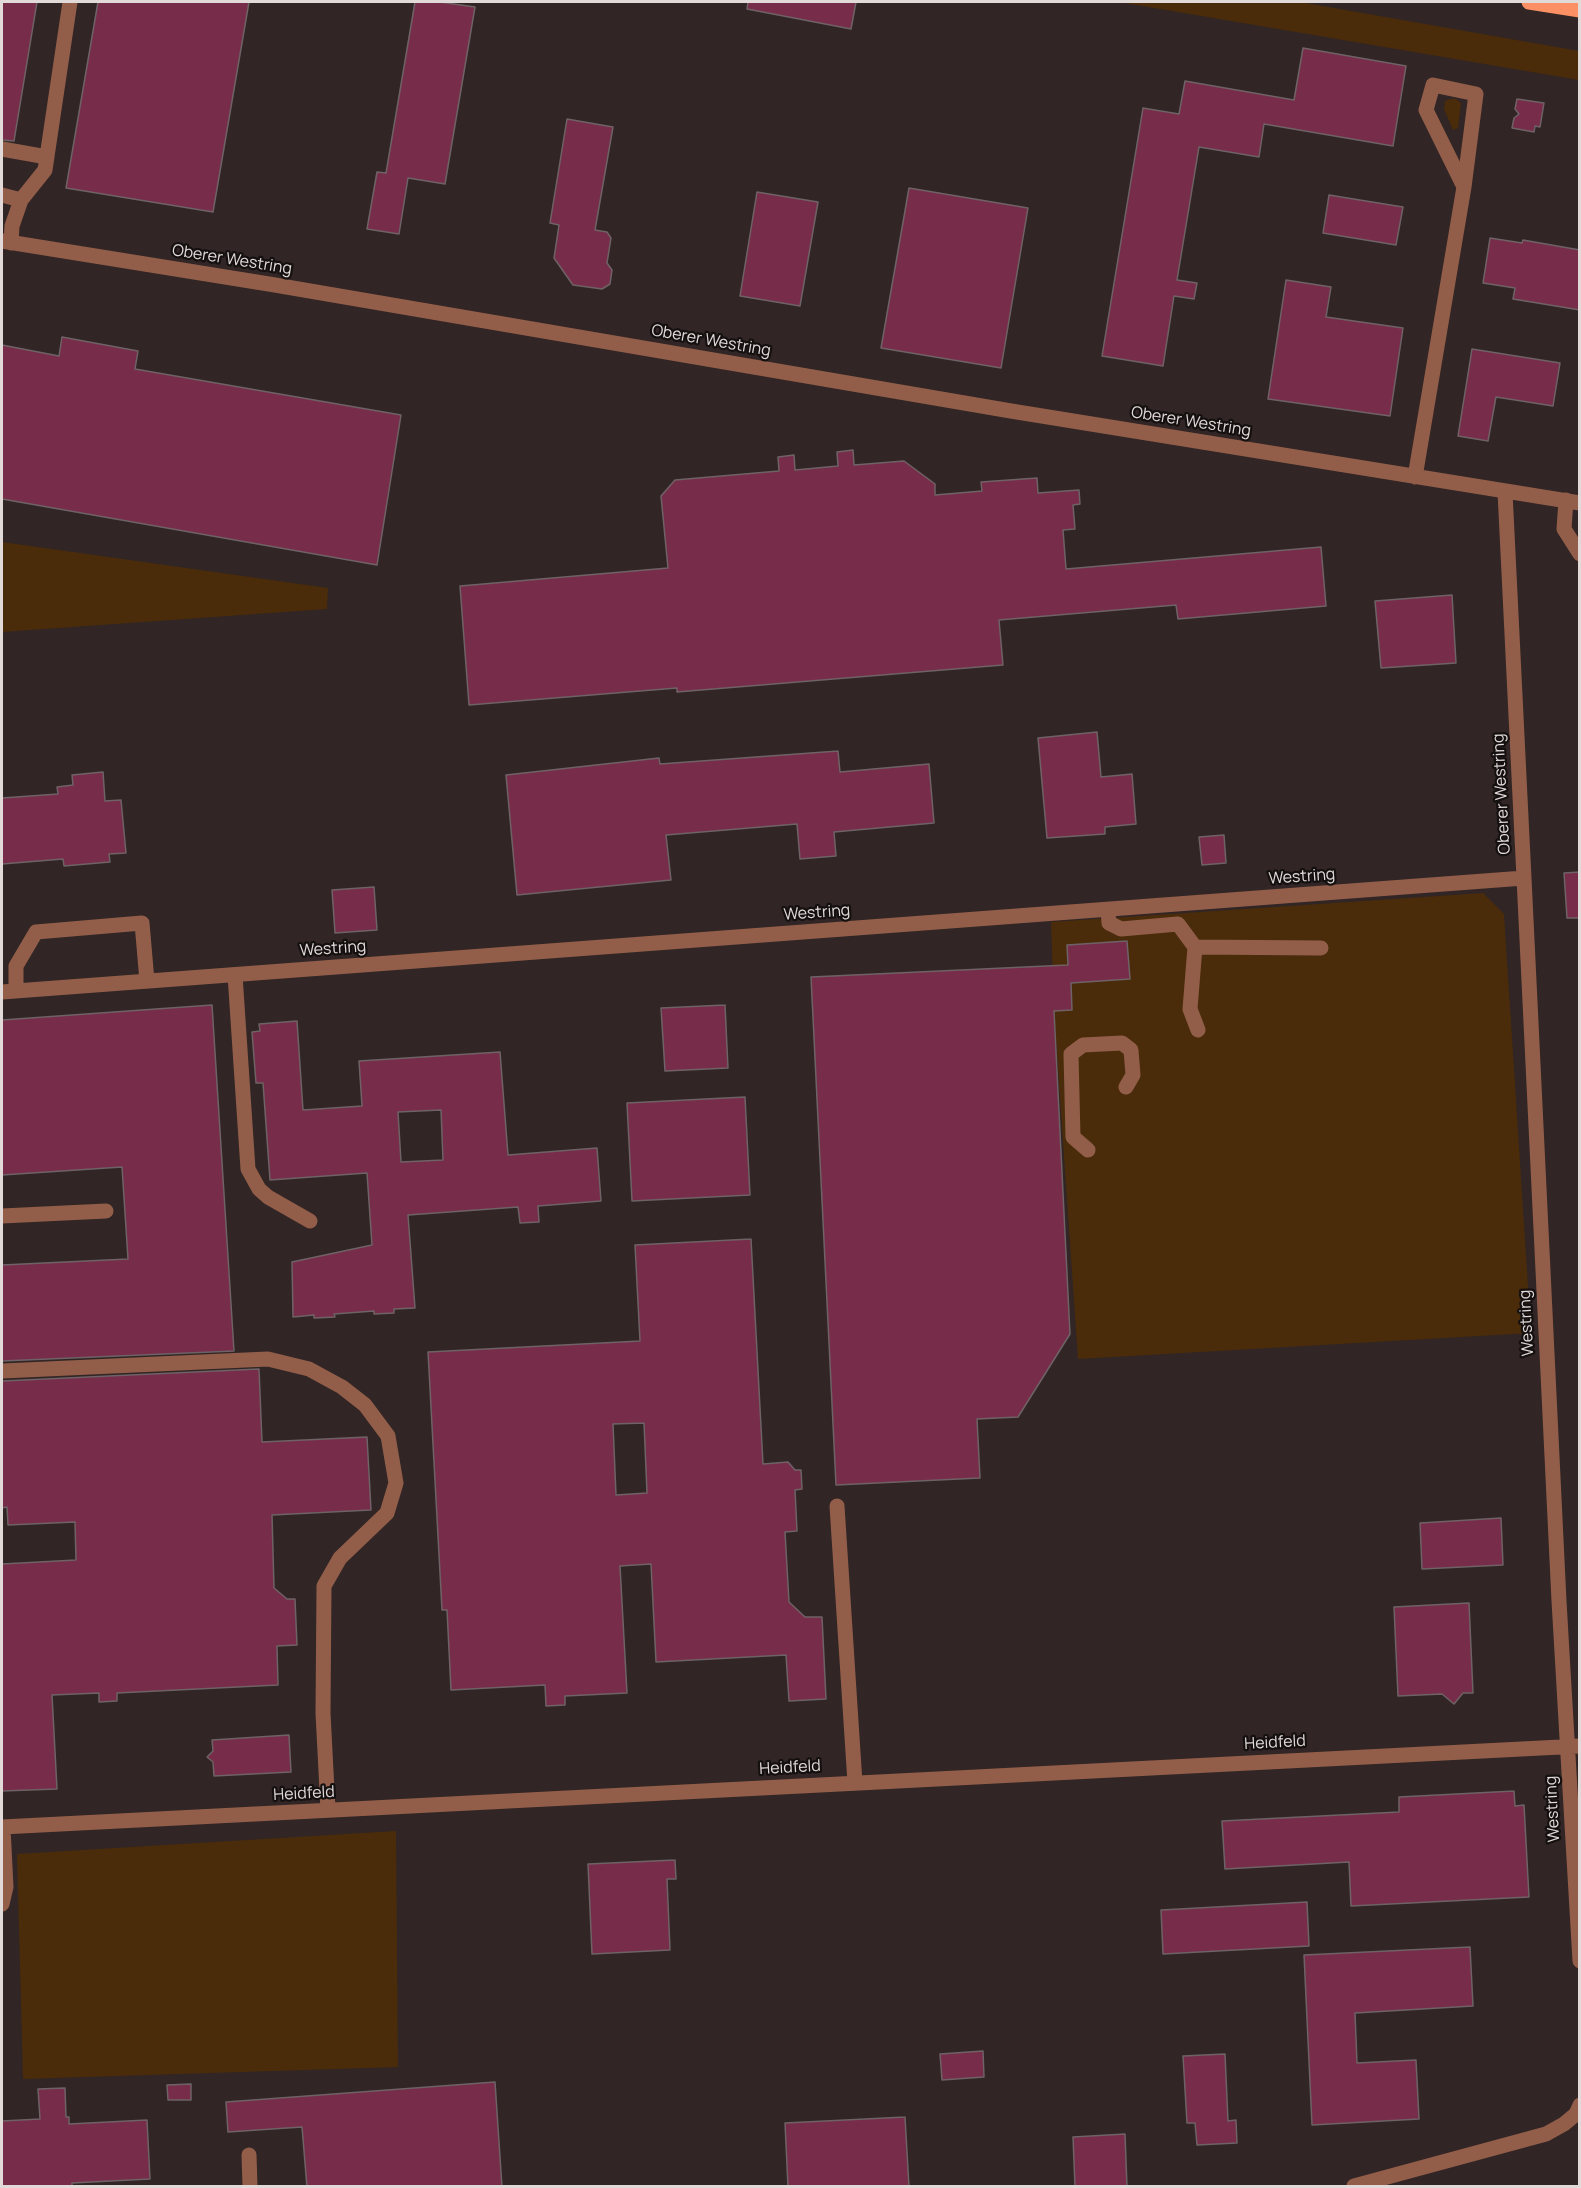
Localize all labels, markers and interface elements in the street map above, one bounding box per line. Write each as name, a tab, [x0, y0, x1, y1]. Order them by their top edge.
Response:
street label: Oberer Westring	[171, 241, 293, 279]
street label: Oberer Westring	[650, 321, 772, 361]
street label: Oberer Westring	[1130, 403, 1252, 441]
street label: Oberer Westring	[1489, 733, 1515, 855]
street label: Westring	[1268, 865, 1336, 889]
street label: Westring	[783, 901, 851, 925]
street label: Westring	[299, 937, 367, 961]
street label: Westring	[1516, 1289, 1538, 1357]
street label: Heidfeld	[1244, 1732, 1306, 1754]
street label: Heidfeld	[759, 1757, 821, 1779]
street label: Westring	[1542, 1775, 1564, 1843]
street label: Heidfeld	[273, 1783, 335, 1805]

